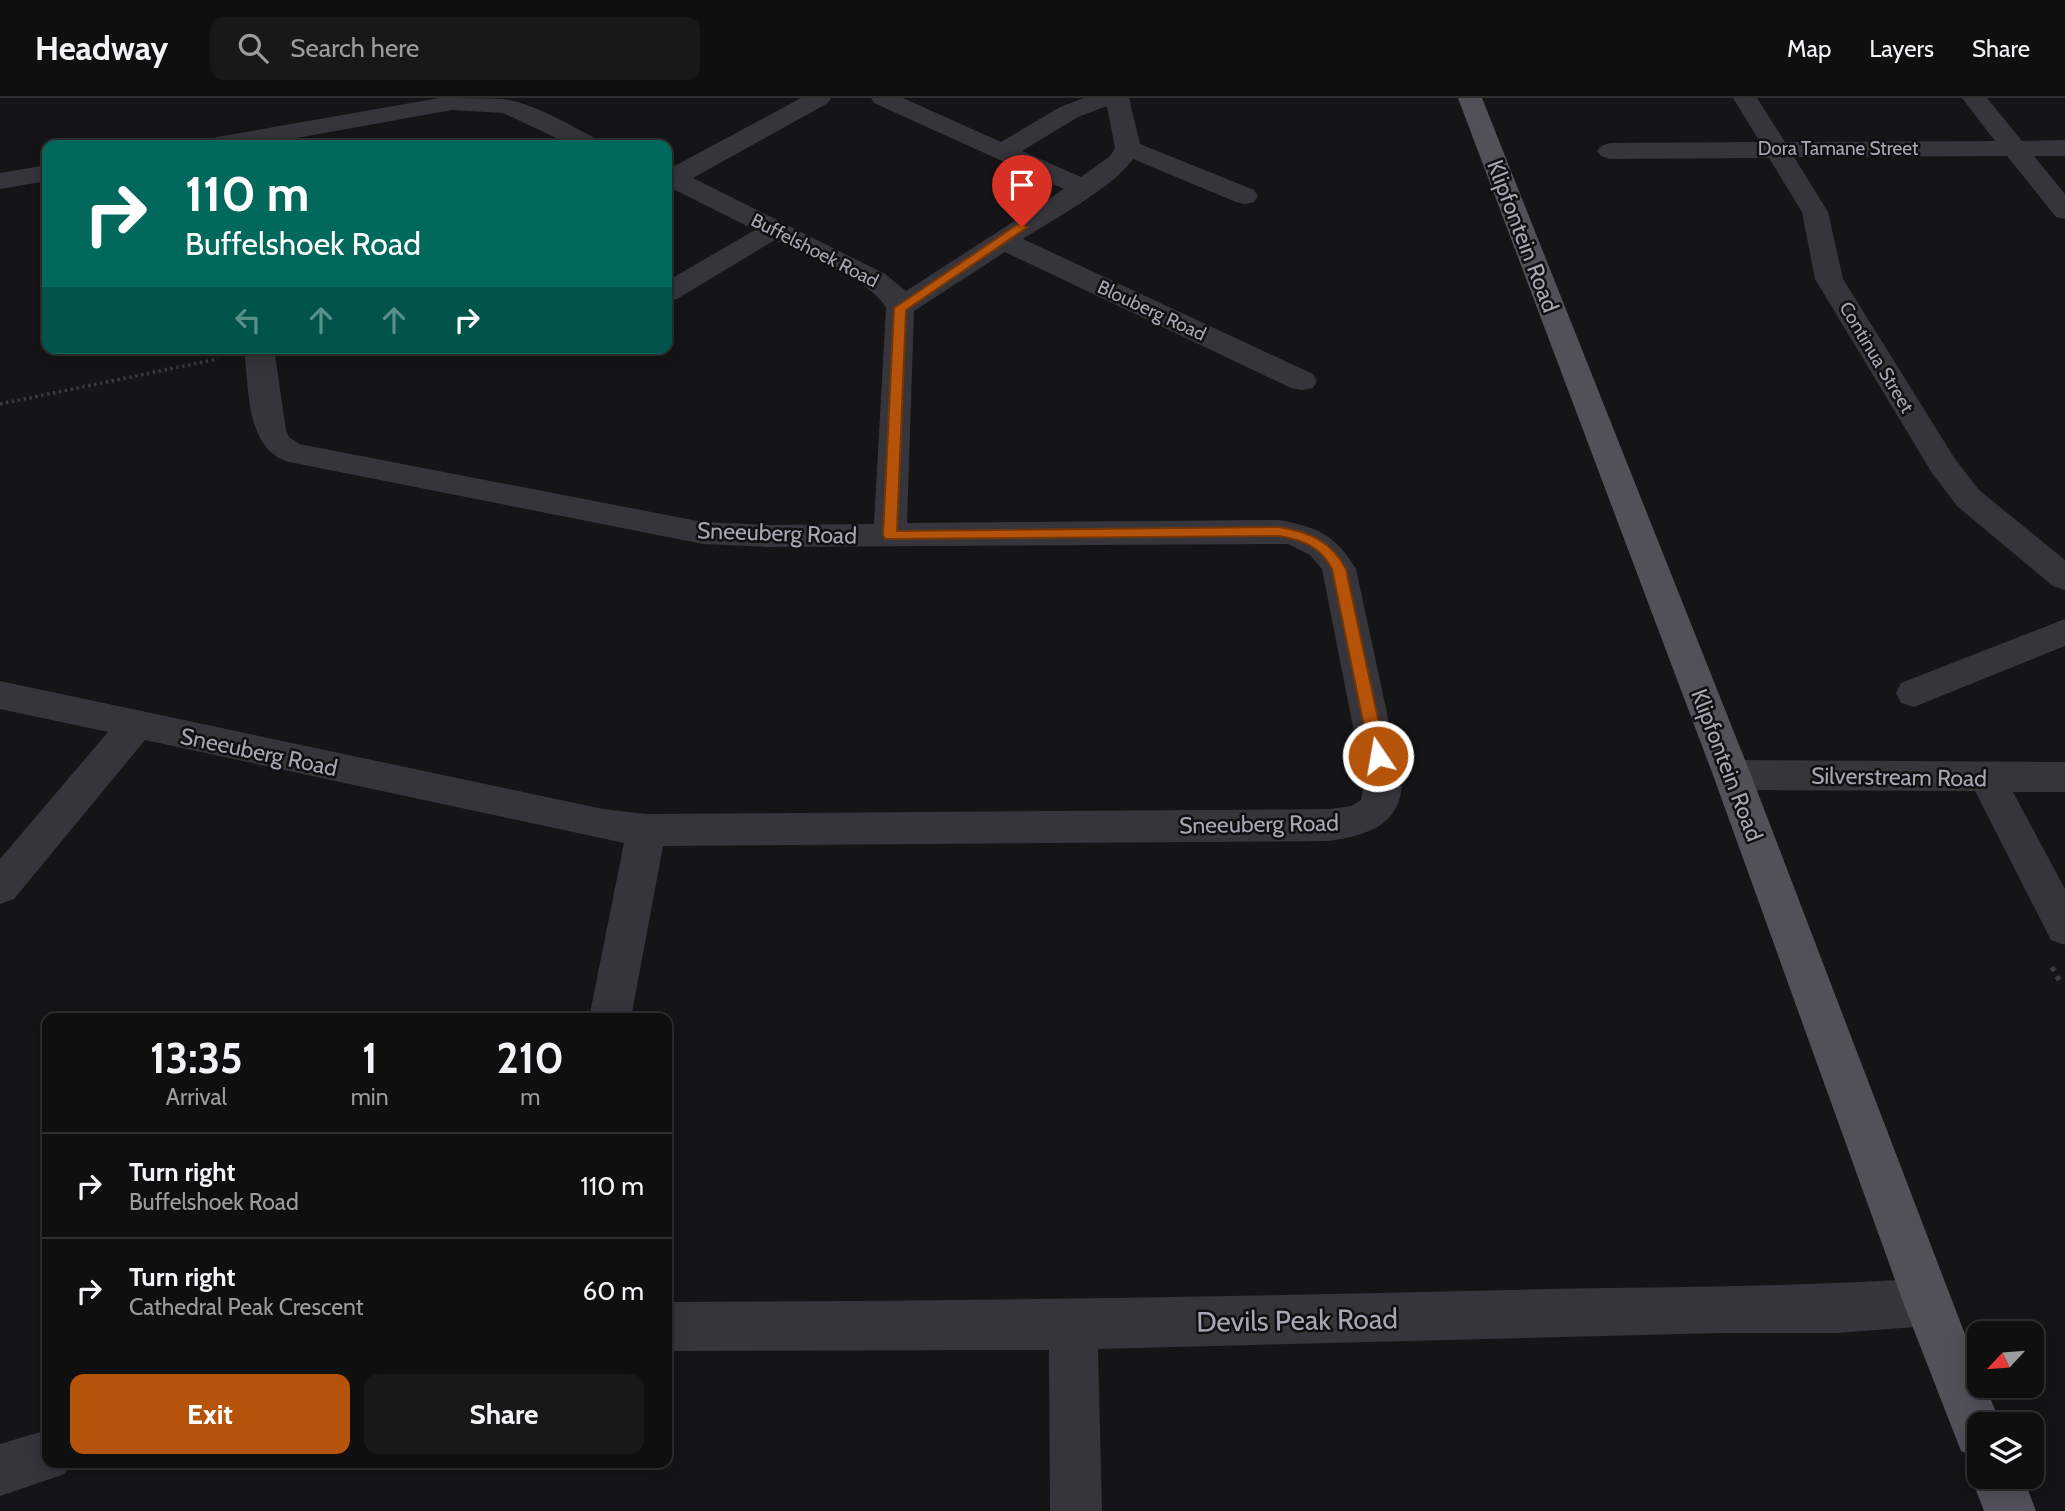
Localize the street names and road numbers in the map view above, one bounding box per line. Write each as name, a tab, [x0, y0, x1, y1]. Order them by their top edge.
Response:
street label: Dora Tamane Street	[1758, 137, 1919, 160]
street label: Klipfontein Road	[1481, 156, 1565, 316]
street label: Buffelshoek Road	[747, 208, 882, 293]
street label: Blouberg Road	[1094, 275, 1210, 346]
street label: Continua Street	[1834, 298, 1919, 418]
street label: Sneeuberg Road	[697, 516, 857, 550]
street label: Klipfontein Road	[1685, 685, 1769, 845]
street label: Sneeuberg Road	[178, 722, 340, 782]
street label: Silverstream Road	[1811, 761, 1987, 793]
street label: Sneeuberg Road	[1179, 809, 1339, 839]
street label: Devils Peak Road	[1196, 1301, 1398, 1339]

